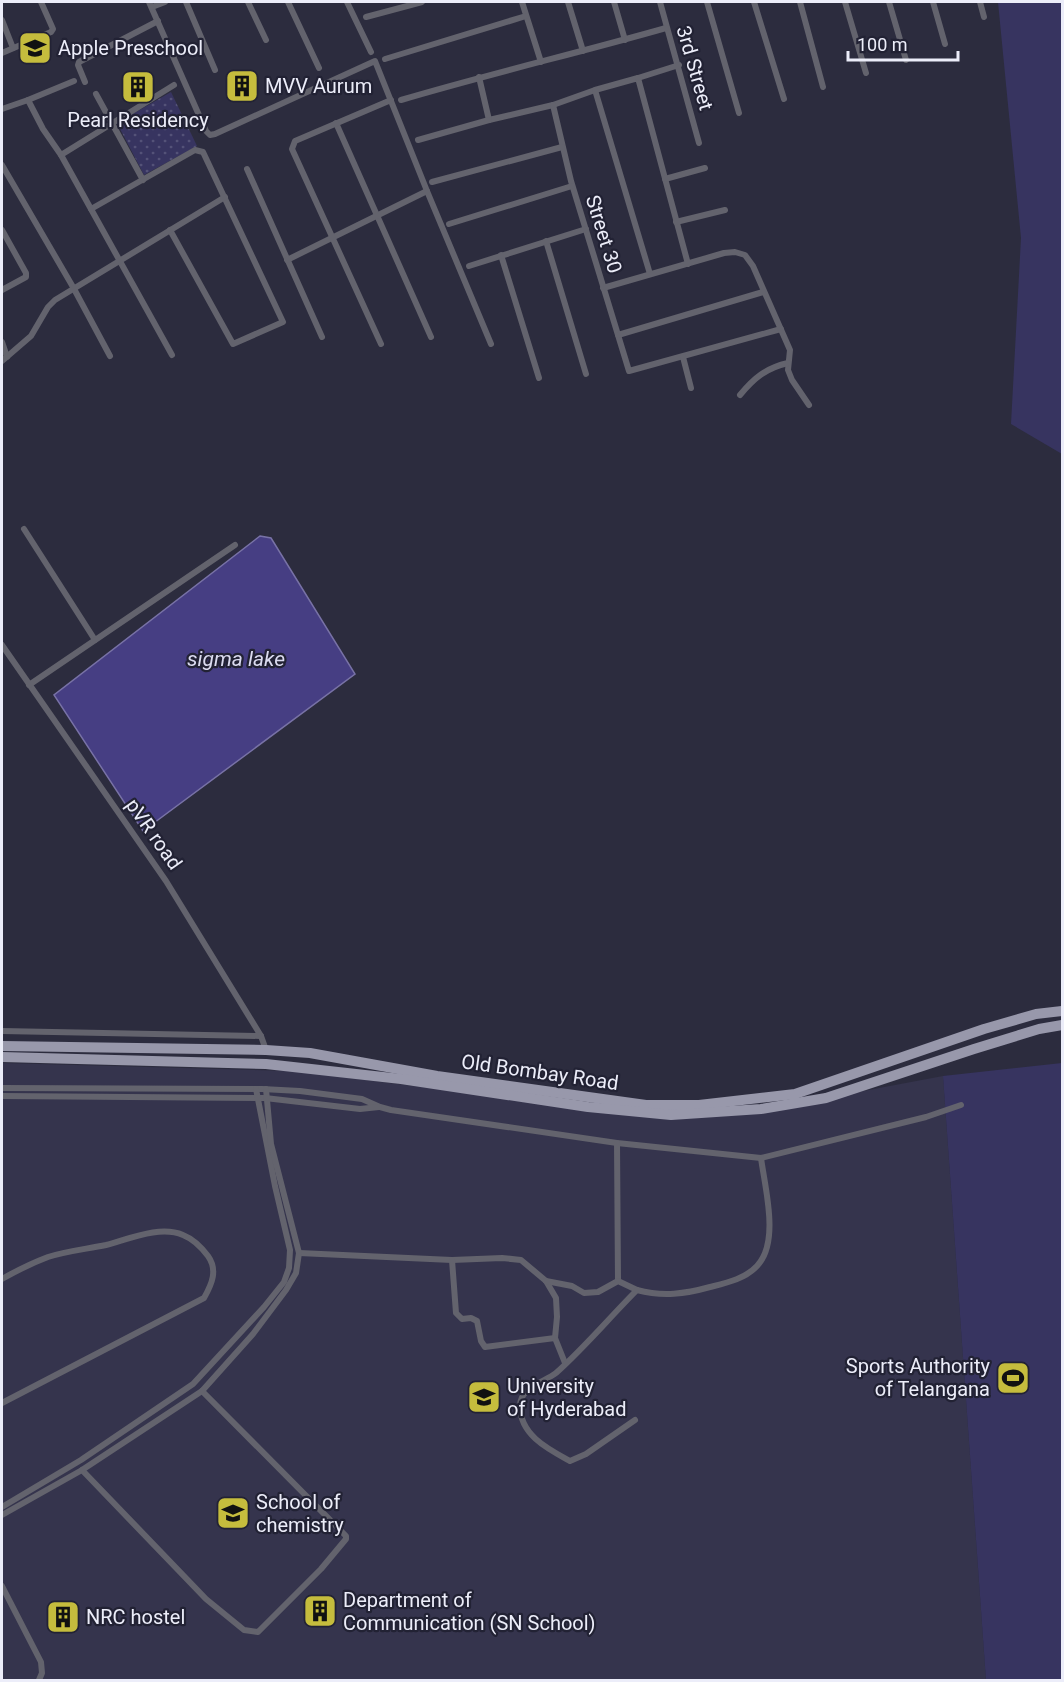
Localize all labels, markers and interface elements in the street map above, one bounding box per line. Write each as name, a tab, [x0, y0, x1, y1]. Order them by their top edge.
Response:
street label: 3rd Street	[671, 23, 719, 113]
scale bar	[848, 24, 958, 62]
school or university icon: Apple Preschool	[17, 30, 53, 66]
text: 100 m	[857, 34, 908, 55]
place label: Apple Preschool	[58, 36, 203, 60]
building icon: MVV Aurum	[224, 68, 260, 104]
building icon: Pearl Residency	[120, 69, 156, 105]
place label: MVV Aurum	[265, 74, 372, 98]
place label: Pearl Residency	[67, 108, 209, 132]
street label: Street 30	[581, 192, 627, 276]
water label: sigma lake	[187, 647, 285, 671]
street label: pVR road	[121, 794, 187, 874]
street label: Old Bombay Road	[460, 1049, 620, 1095]
place label: Sports Authority of Telangana	[846, 1354, 991, 1401]
sports icon: Sports Authority of Telangana	[995, 1360, 1031, 1396]
place label: University of Hyderabad	[507, 1374, 626, 1421]
school or university icon: University of Hyderabad	[466, 1379, 502, 1415]
place label: School of chemistry	[256, 1490, 344, 1537]
school or university icon: School of chemistry	[215, 1495, 251, 1531]
place label: Department of Communication (SN School)	[343, 1588, 596, 1635]
building icon: Department of Communication (SN School)	[302, 1593, 338, 1629]
building icon: NRC hostel	[45, 1599, 81, 1635]
place label: NRC hostel	[86, 1605, 185, 1629]

